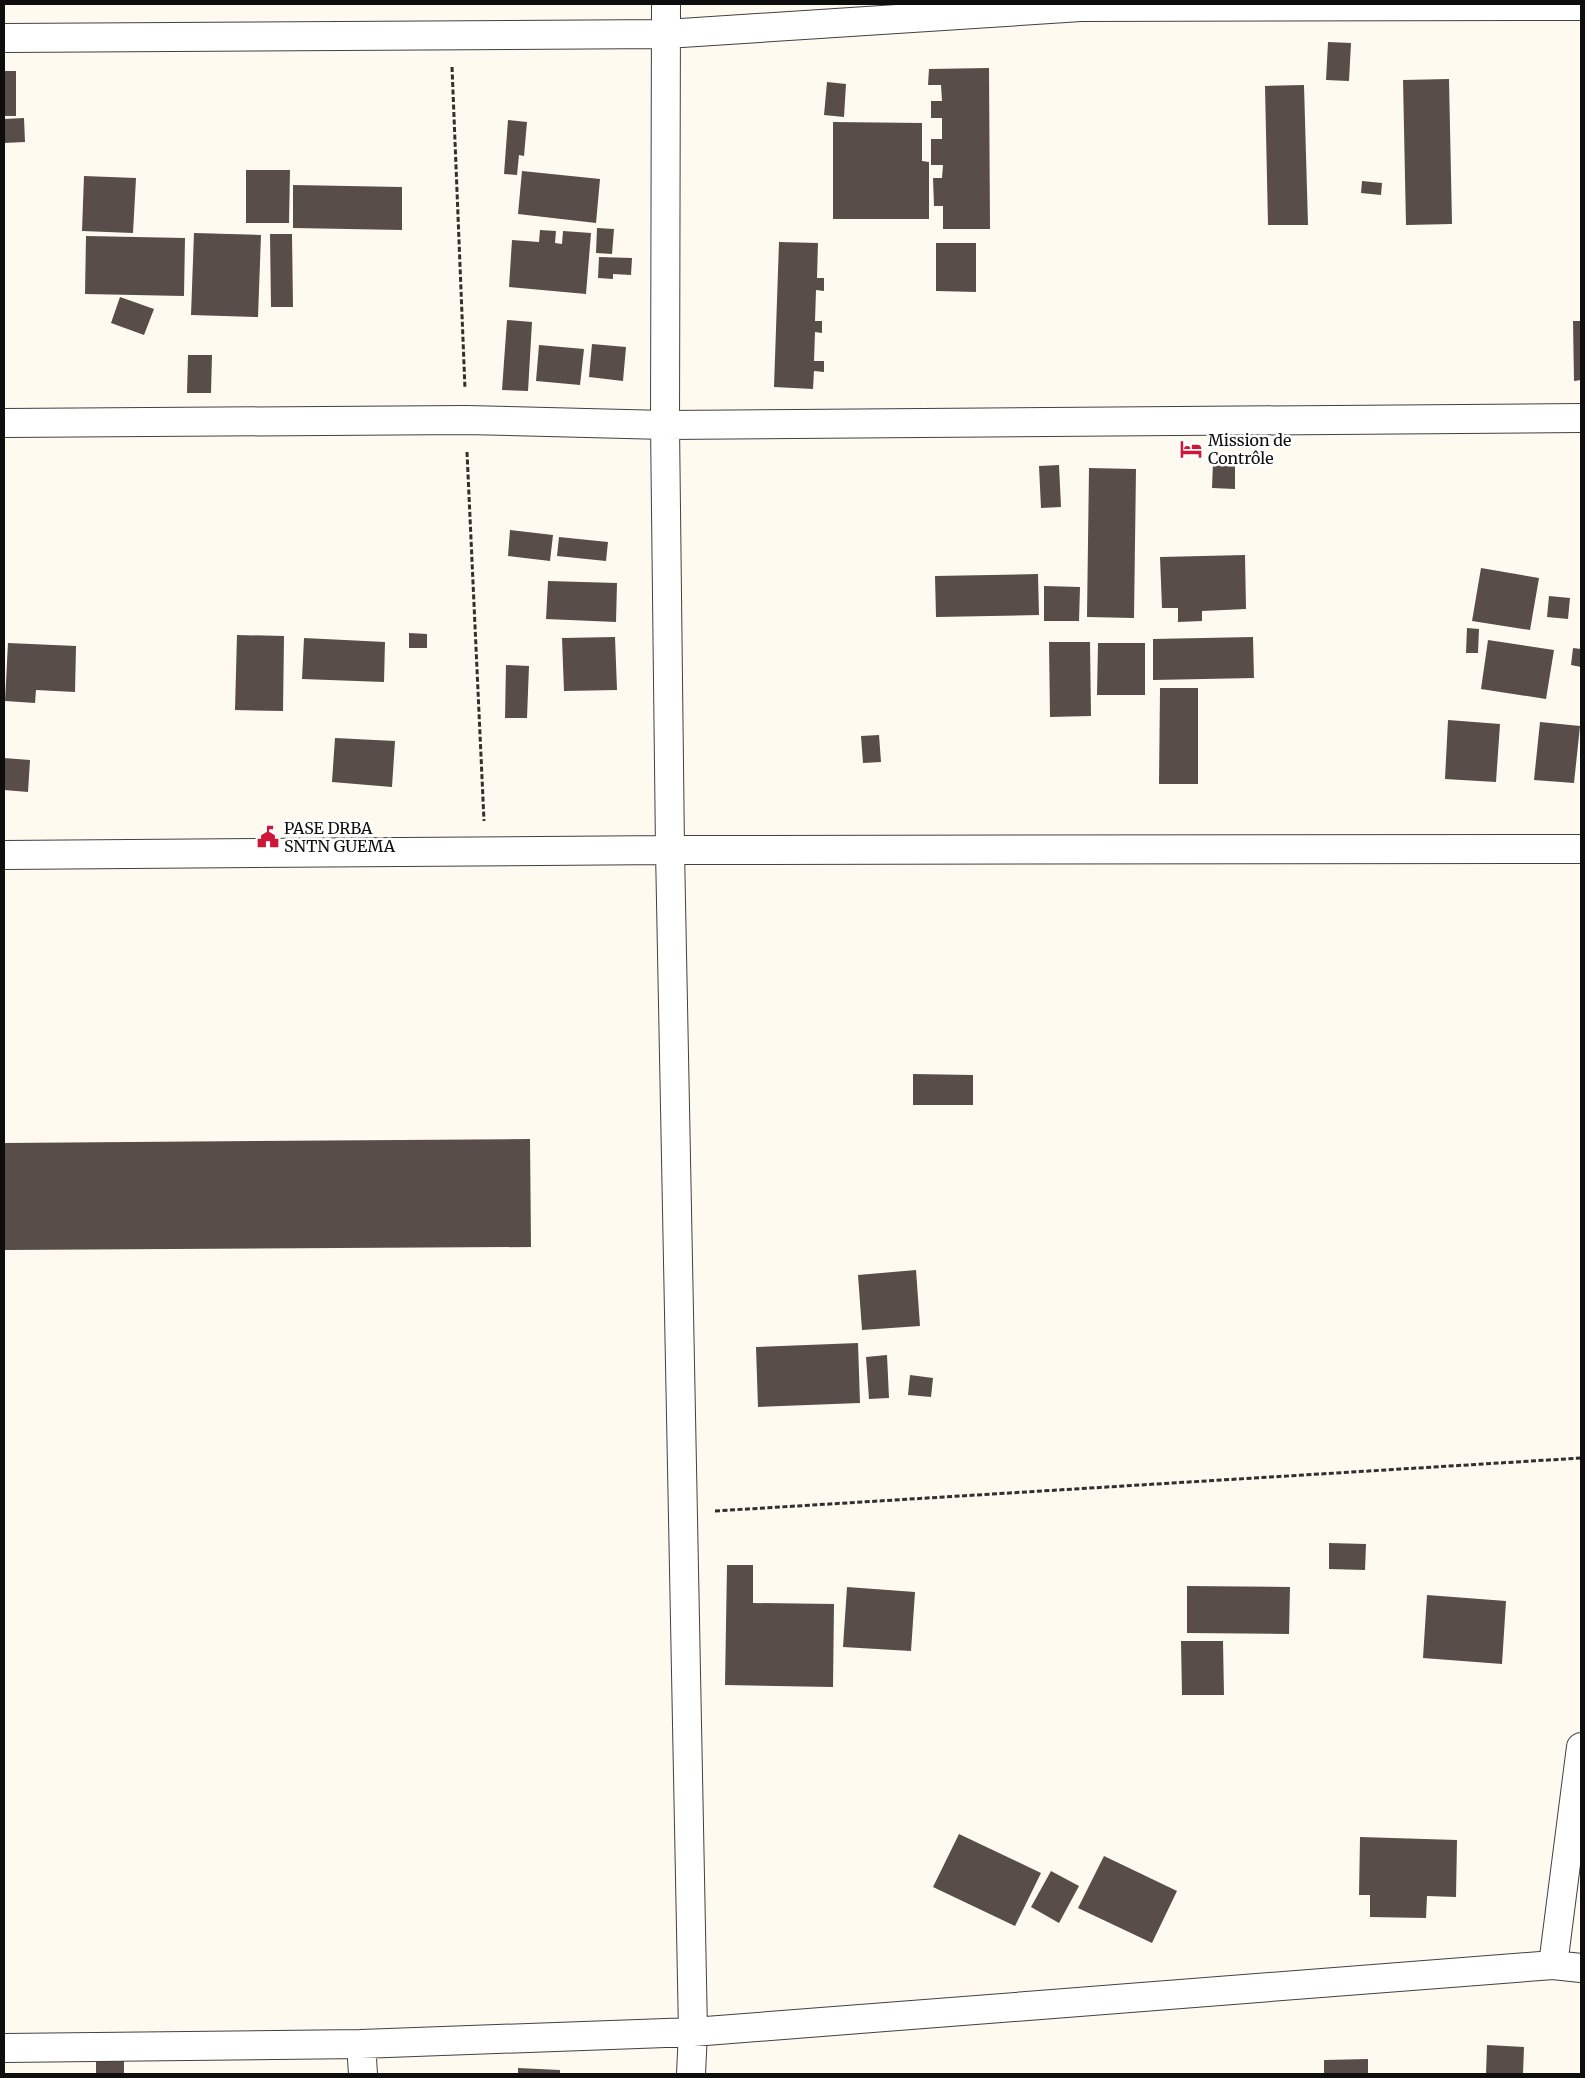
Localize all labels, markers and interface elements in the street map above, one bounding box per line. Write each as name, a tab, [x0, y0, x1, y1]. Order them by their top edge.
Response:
place label: Mission de Contrôle	[1208, 430, 1291, 468]
hotel icon: Mission de Contrôle	[1178, 436, 1204, 462]
place label: PASE DRBA SNTN GUEMA	[284, 818, 396, 856]
public building icon: PASE DRBA SNTN GUEMA	[255, 824, 281, 850]

